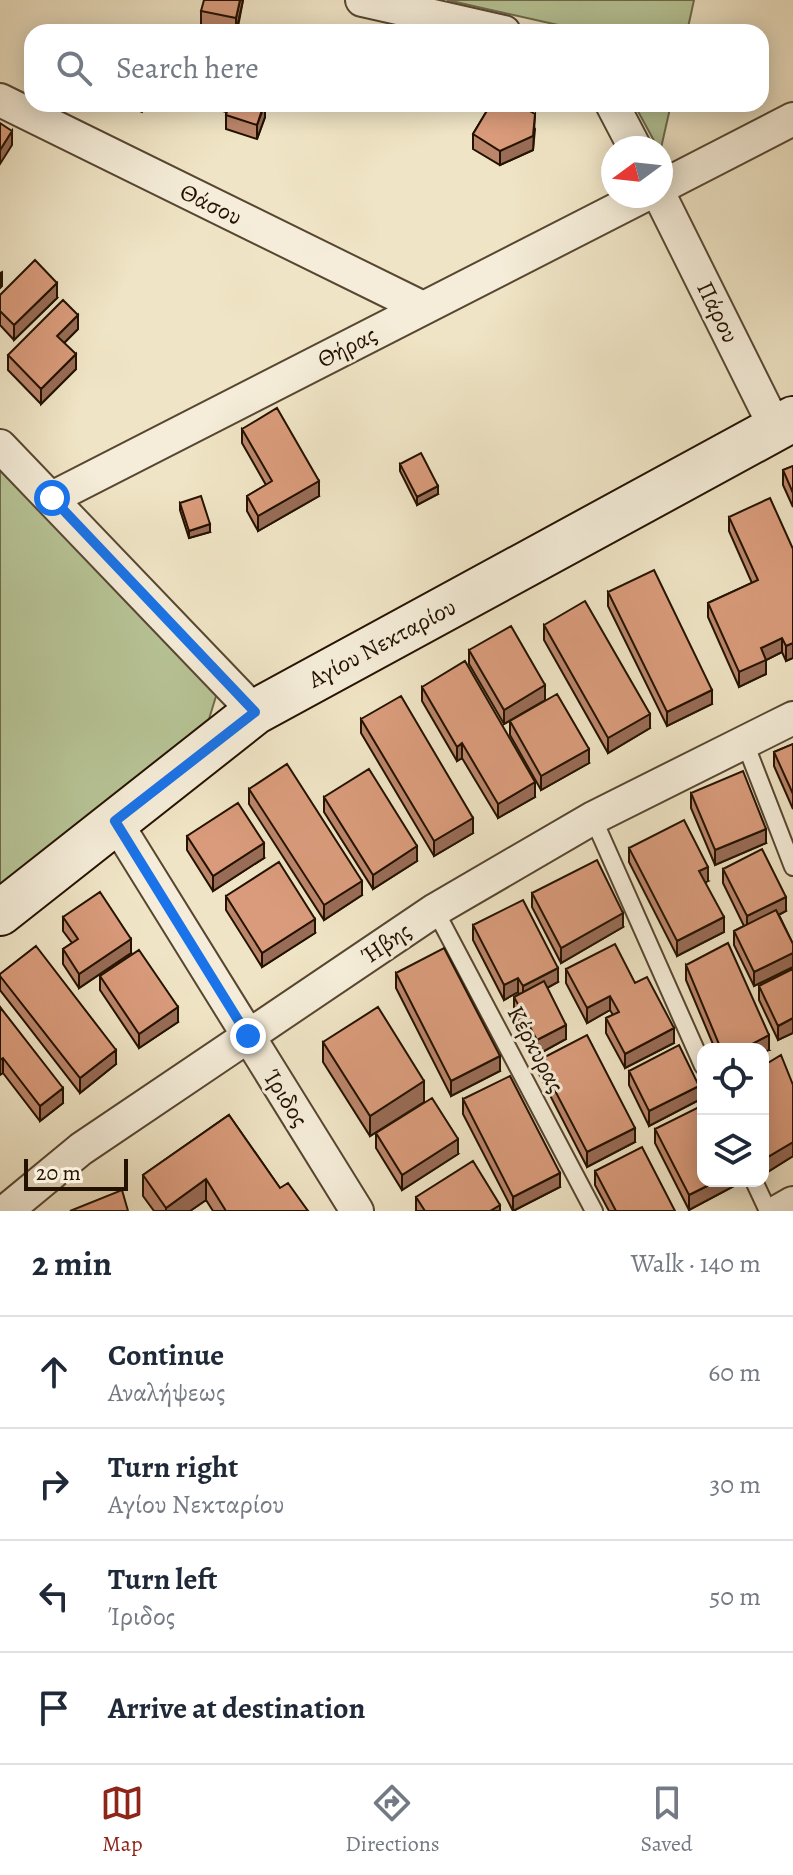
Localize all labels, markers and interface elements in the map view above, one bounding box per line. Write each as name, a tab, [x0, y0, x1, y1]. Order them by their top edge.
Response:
search box	[24, 24, 769, 112]
icon: search	[52, 46, 96, 90]
text: Search here	[116, 48, 259, 88]
north arrow	[601, 136, 673, 208]
street label: Θάσου	[175, 175, 247, 233]
street label: Πάρου	[689, 276, 747, 348]
street label: Θήρας	[312, 319, 382, 375]
route start	[34, 480, 70, 516]
street label: Αγίου Νεκταρίου	[302, 591, 461, 696]
street label: Ήβης	[355, 915, 417, 971]
street label: Κέρκυρας	[500, 1000, 572, 1098]
route end	[230, 1018, 266, 1054]
map controls	[697, 1043, 769, 1187]
button: locate	[697, 1043, 769, 1115]
street label: Ίριδος	[256, 1063, 316, 1133]
button: layers	[697, 1115, 769, 1187]
scale bar	[24, 1155, 128, 1191]
text: 20 m	[36, 1158, 81, 1188]
text: 2 min	[32, 1240, 112, 1287]
text: Walk · 140 m	[631, 1246, 761, 1281]
text: Continue	[108, 1335, 224, 1375]
icon: ahead	[32, 1350, 76, 1394]
text: 60 m	[708, 1355, 761, 1390]
text: Αναλήψεως	[108, 1375, 225, 1410]
text: Turn right	[108, 1447, 238, 1487]
icon: right	[32, 1462, 76, 1506]
text: 30 m	[710, 1467, 761, 1502]
text: Αγίου Νεκταρίου	[108, 1487, 285, 1522]
text: Turn left	[108, 1559, 217, 1599]
icon: left	[32, 1574, 76, 1618]
text: 50 m	[709, 1579, 761, 1614]
text: Ίριδος	[108, 1599, 175, 1634]
icon: arrive	[32, 1686, 76, 1730]
text: Arrive at destination	[108, 1688, 365, 1728]
tab: Map	[100, 1781, 144, 1859]
tab: Directions	[345, 1781, 440, 1859]
tab: Saved	[640, 1781, 693, 1859]

